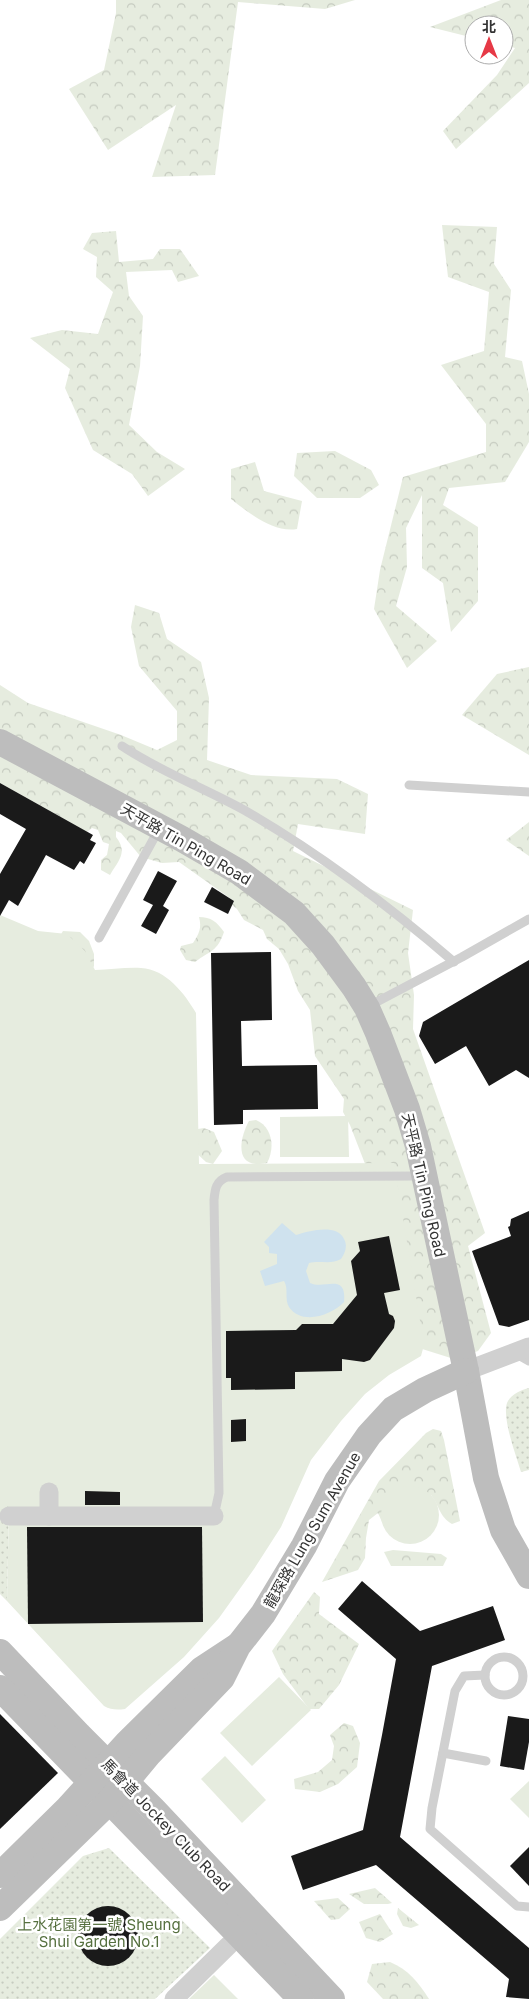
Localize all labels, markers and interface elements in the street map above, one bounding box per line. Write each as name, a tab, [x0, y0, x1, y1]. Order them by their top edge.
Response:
north arrow	[464, 15, 514, 65]
text: 北	[482, 18, 496, 35]
street label: 天平路 Tin Ping Road	[117, 799, 255, 889]
street label: 天平路 Tin Ping Road	[398, 1111, 450, 1259]
street label: 龍琛路 Lung Sum Avenue	[259, 1448, 365, 1612]
street label: 馬會道 Jockey Club Road	[98, 1755, 234, 1895]
park label: 上水花園第一號 Sheung Shui Garden No.1	[17, 1915, 181, 1951]

